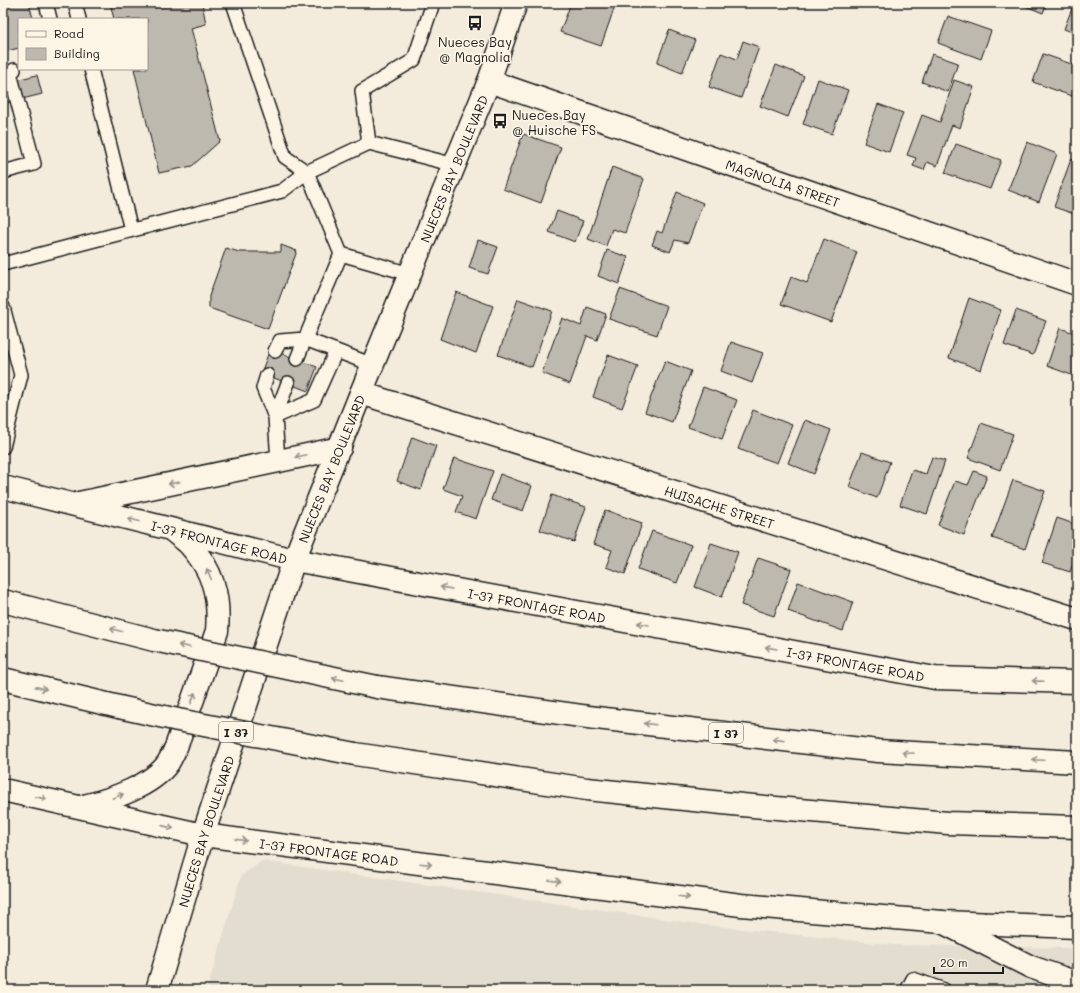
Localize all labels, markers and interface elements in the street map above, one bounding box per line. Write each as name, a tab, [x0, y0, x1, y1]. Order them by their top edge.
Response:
bus stop icon: Nueces Bay @ Magnolia	[466, 14, 484, 32]
legend	[18, 18, 148, 70]
text: Road	[54, 25, 84, 41]
place label: Nueces Bay @ Magnolia	[438, 33, 512, 65]
text: Building	[54, 45, 100, 61]
street label: NUECES BAY BOULEVARD	[415, 92, 491, 245]
place label: Nueces Bay @ Huische FS	[512, 106, 596, 138]
bus stop icon: Nueces Bay @ Huische FS	[491, 112, 509, 130]
street label: MAGNOLIA STREET	[724, 155, 842, 210]
street label: NUECES BAY BOULEVARD	[293, 392, 368, 545]
one-way arrow	[295, 452, 308, 460]
one-way arrow	[168, 479, 181, 487]
street label: HUISACHE STREET	[662, 481, 777, 532]
one-way arrow	[128, 515, 141, 523]
street label: I-37 FRONTAGE ROAD	[149, 516, 289, 567]
one-way arrow	[205, 568, 212, 580]
one-way arrow	[440, 584, 453, 592]
street label: I-37 FRONTAGE ROAD	[467, 584, 607, 626]
one-way arrow	[637, 620, 650, 628]
one-way arrow	[110, 626, 123, 633]
one-way arrow	[178, 642, 191, 650]
street label: I-37 FRONTAGE ROAD	[785, 642, 926, 684]
one-way arrow	[765, 644, 778, 652]
one-way arrow	[332, 675, 345, 683]
one-way arrow	[1032, 677, 1045, 685]
one-way arrow	[34, 685, 47, 692]
one-way arrow	[190, 692, 198, 704]
one-way arrow	[644, 720, 657, 728]
road number: I 37	[219, 722, 253, 742]
road number: I 37	[709, 723, 743, 743]
one-way arrow	[773, 736, 786, 743]
one-way arrow	[902, 749, 915, 757]
street label: NUECES BAY BOULEVARD	[174, 753, 237, 909]
one-way arrow	[1032, 756, 1045, 764]
one-way arrow	[112, 792, 124, 799]
one-way arrow	[34, 795, 47, 803]
one-way arrow	[161, 824, 174, 831]
street label: I-37 FRONTAGE ROAD	[258, 834, 399, 869]
one-way arrow	[234, 836, 247, 844]
one-way arrow	[419, 860, 432, 868]
one-way arrow	[548, 877, 561, 885]
one-way arrow	[677, 893, 690, 901]
scale bar	[934, 949, 1003, 975]
text: 20 m	[940, 954, 968, 970]

